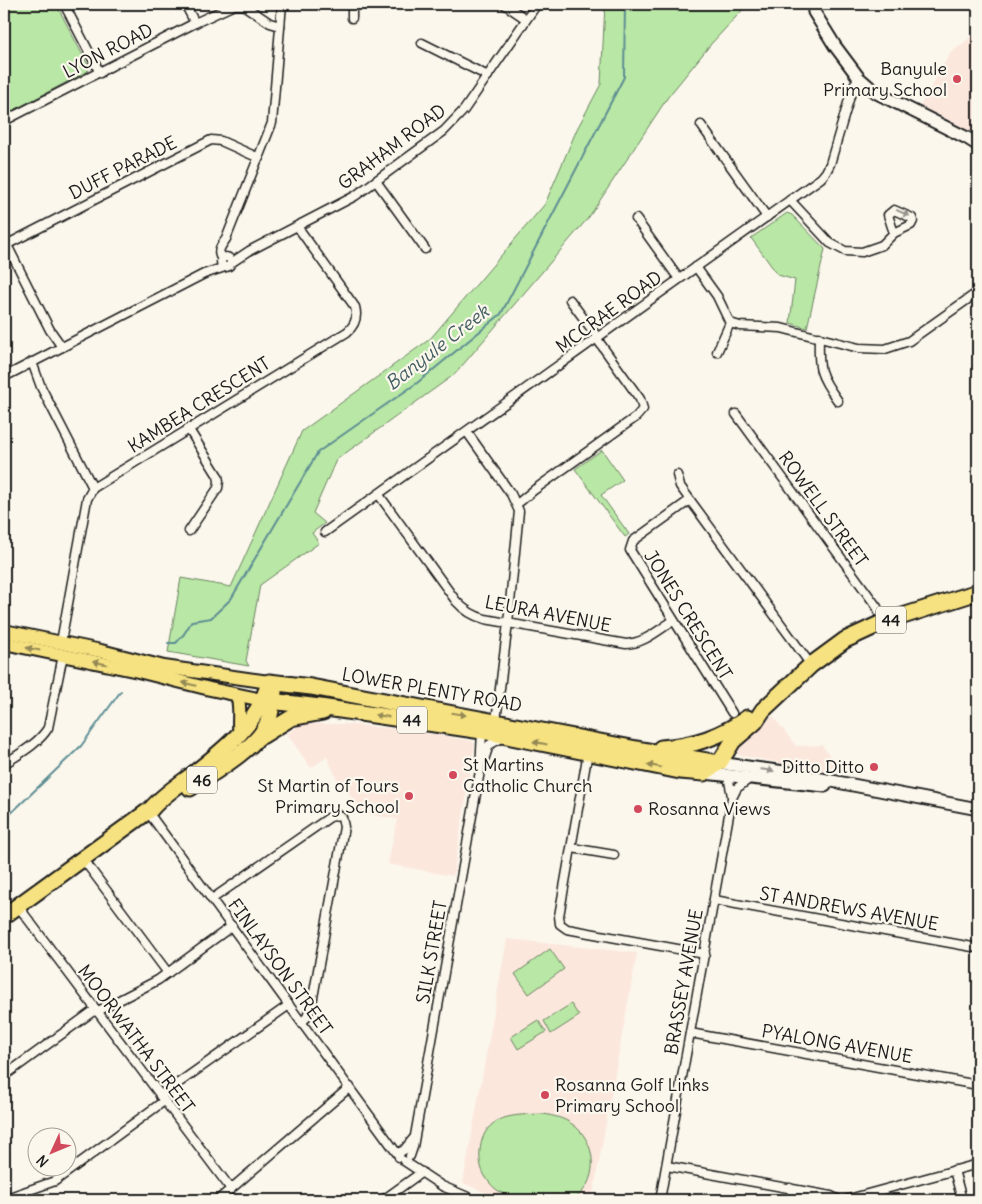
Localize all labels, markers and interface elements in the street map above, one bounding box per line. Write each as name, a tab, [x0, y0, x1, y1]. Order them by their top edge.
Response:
street label: LYON ROAD	[59, 18, 157, 83]
place label: Banyule Primary School	[823, 57, 947, 101]
marker: Banyule Primary School	[951, 73, 963, 85]
street label: GRAHAM ROAD	[333, 99, 450, 195]
street label: DUFF PARADE	[65, 131, 181, 205]
one-way arrow	[896, 210, 910, 218]
street label: MCCRAE ROAD	[551, 265, 666, 358]
water label: Banyule Creek	[380, 298, 495, 395]
street label: KAMBEA CRESCENT	[123, 352, 274, 458]
street label: ROWELL STREET	[774, 446, 873, 571]
street label: JONES CRESCENT	[639, 546, 738, 684]
street label: LEURA AVENUE	[483, 590, 613, 637]
road number: 44	[876, 606, 906, 634]
one-way arrow	[26, 645, 41, 653]
one-way arrow	[93, 659, 108, 667]
street label: LOWER PLENTY ROAD	[340, 662, 524, 717]
one-way arrow	[182, 680, 197, 688]
road number: 44	[397, 706, 427, 734]
one-way arrow	[452, 711, 468, 719]
one-way arrow	[374, 712, 390, 720]
one-way arrow	[532, 738, 548, 746]
place label: St Martins Catholic Church	[463, 753, 592, 797]
place label: Ditto Ditto	[782, 755, 864, 778]
one-way arrow	[646, 761, 662, 769]
marker: Ditto Ditto	[868, 761, 880, 773]
road number: 46	[187, 766, 217, 794]
one-way arrow	[759, 766, 775, 774]
marker: St Martins Catholic Church	[447, 769, 459, 781]
place label: St Martin of Tours Primary School	[257, 774, 399, 818]
marker: St Martin of Tours Primary School	[403, 790, 415, 802]
place label: Rosanna Views	[648, 797, 771, 820]
marker: Rosanna Views	[632, 803, 644, 815]
street label: ST ANDREWS AVENUE	[758, 881, 940, 936]
street label: FINLAYSON STREET	[223, 894, 338, 1039]
street label: SILK STREET	[411, 899, 452, 1005]
street label: BRASSEY AVENUE	[659, 907, 708, 1057]
street label: MOORWATHA STREET	[73, 960, 200, 1118]
street label: PYALONG AVENUE	[760, 1019, 914, 1068]
place label: Rosanna Golf Links Primary School	[555, 1073, 709, 1117]
marker: Rosanna Golf Links Primary School	[539, 1089, 551, 1101]
north arrow	[28, 1126, 78, 1176]
text: N	[33, 1151, 52, 1171]

